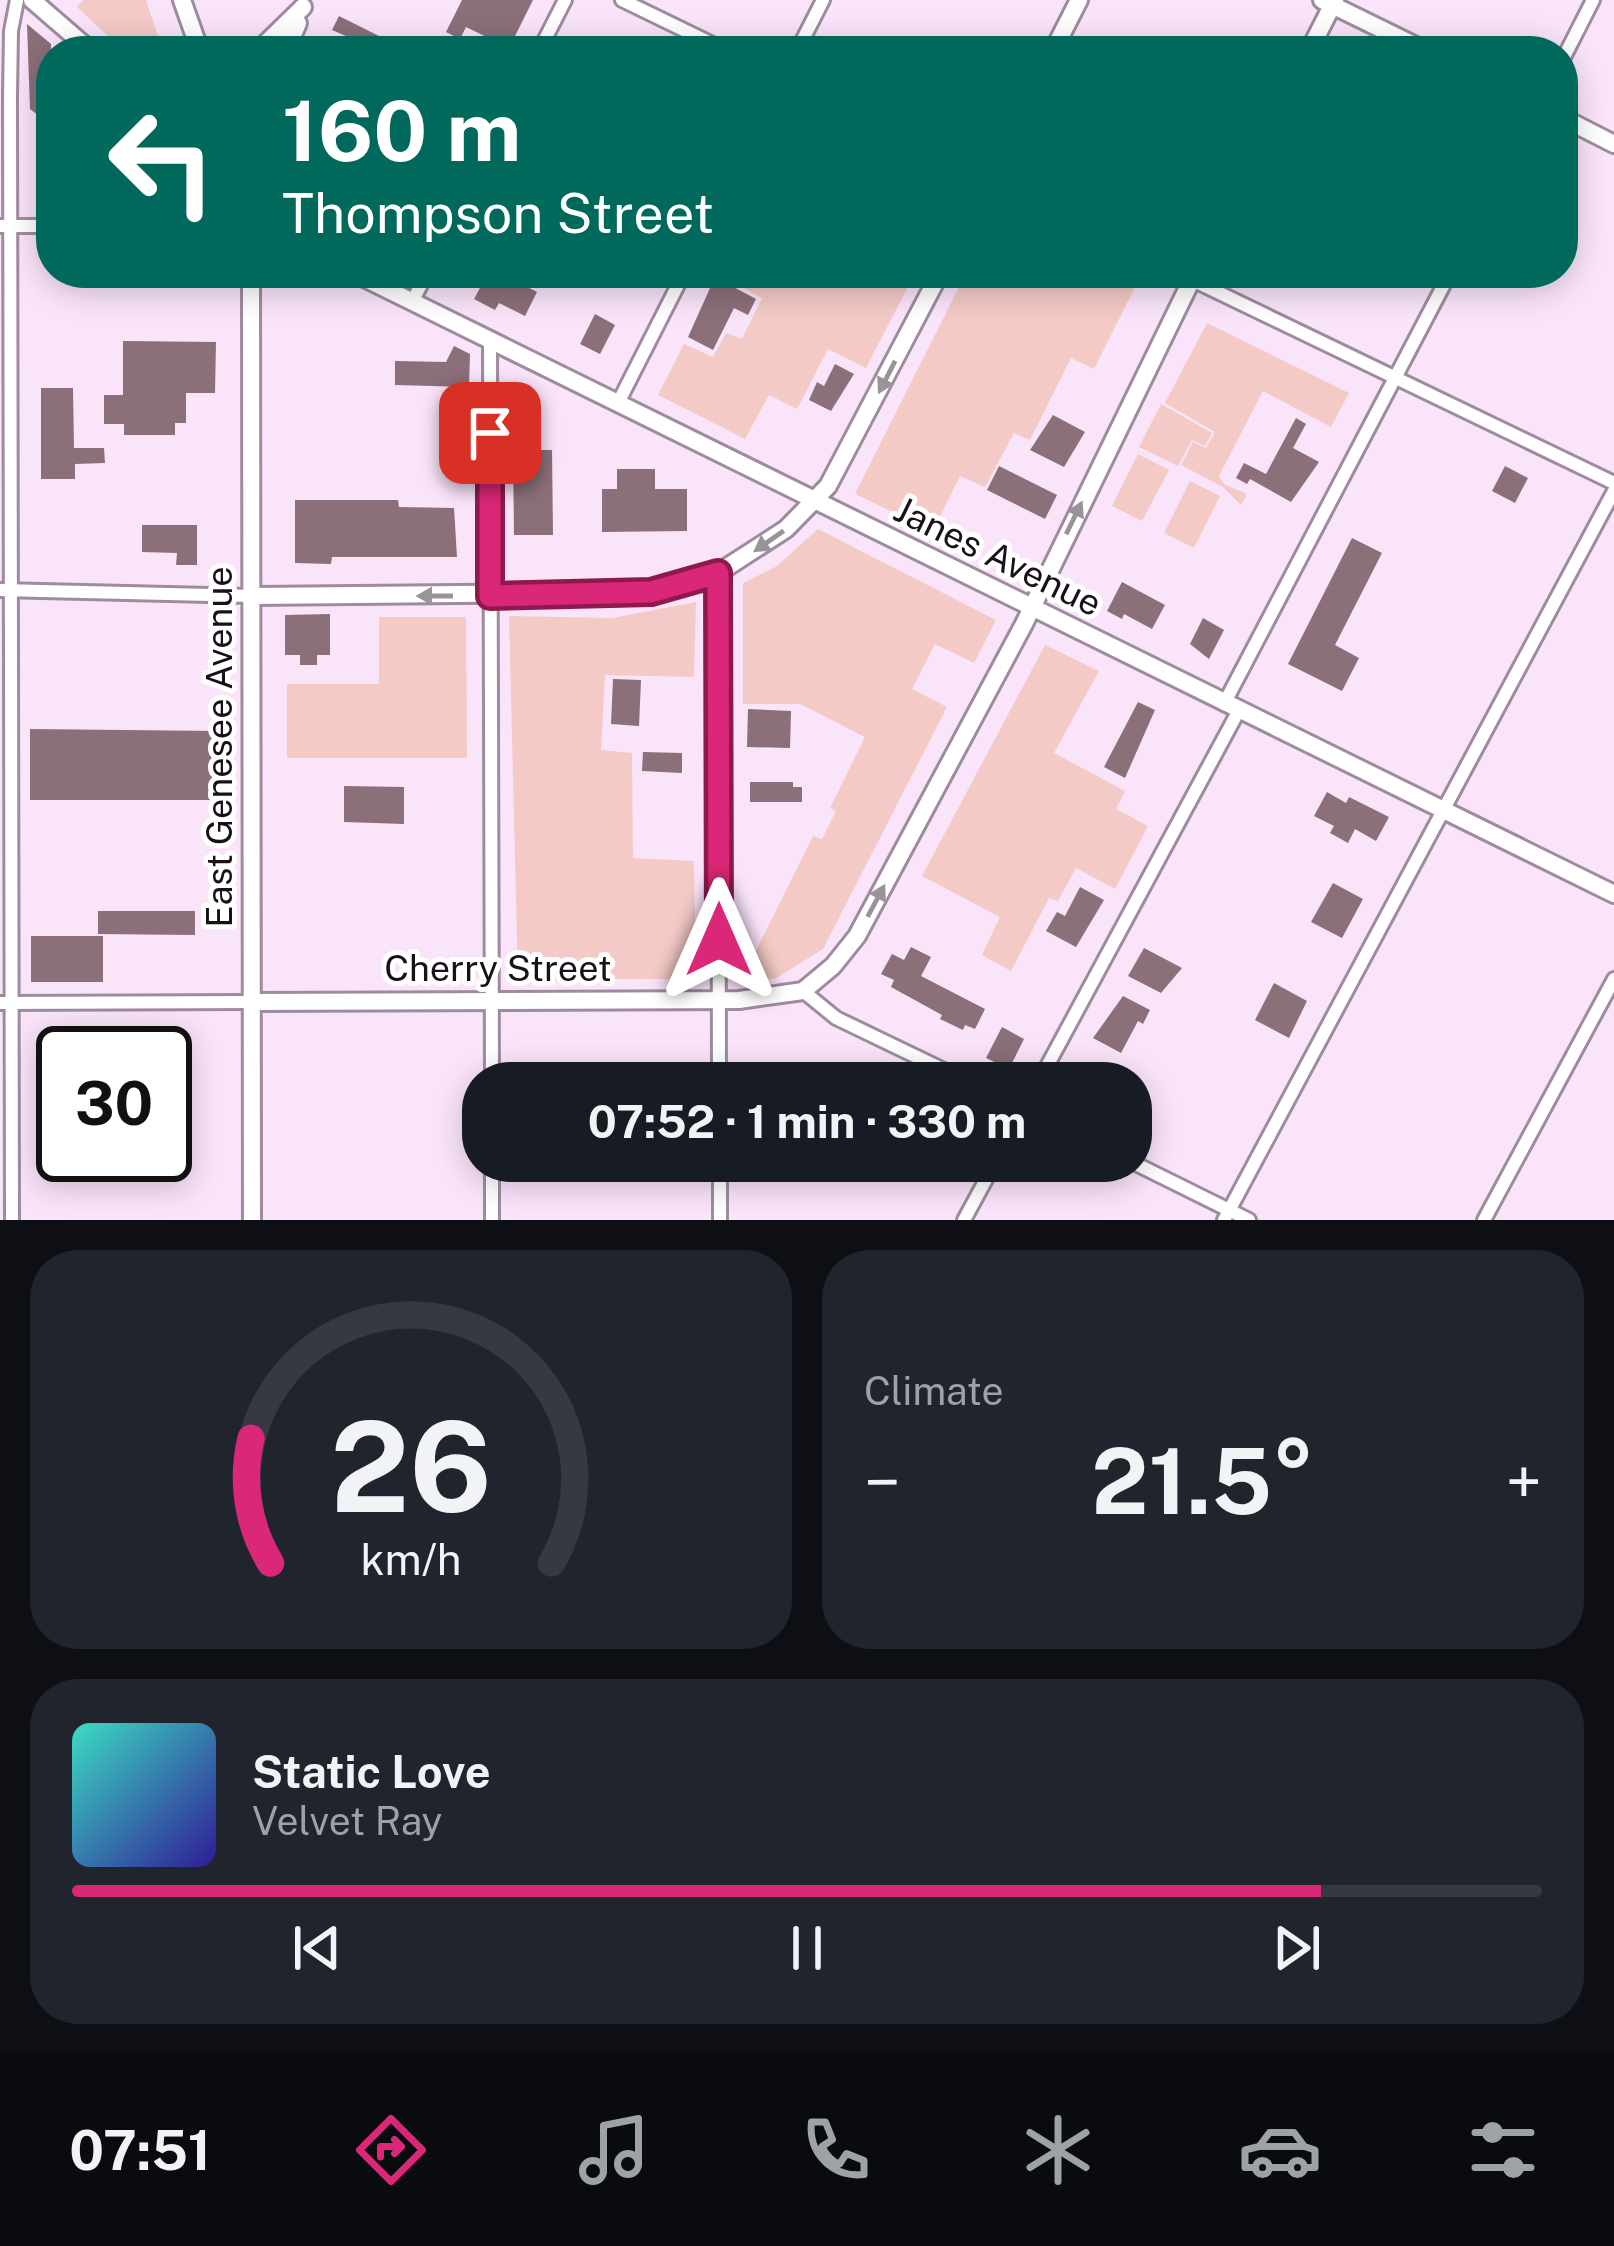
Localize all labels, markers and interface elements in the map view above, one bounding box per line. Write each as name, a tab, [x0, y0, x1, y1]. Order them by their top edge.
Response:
text: 160 m	[282, 81, 521, 180]
icon: left	[84, 84, 240, 240]
text: Thompson Street	[282, 182, 714, 245]
one-way arrow	[877, 360, 897, 394]
pin	[439, 382, 541, 484]
icon: arrive	[457, 400, 523, 466]
street label: Janes Avenue	[887, 488, 1109, 624]
one-way arrow	[1064, 500, 1084, 535]
one-way arrow	[753, 529, 785, 552]
street label: East Genesee Avenue	[198, 566, 240, 928]
one-way arrow	[415, 586, 453, 606]
position arrow	[656, 877, 782, 1003]
one-way arrow	[865, 884, 885, 919]
street label: Cherry Street	[384, 947, 612, 989]
speed limit sign: 30	[36, 1026, 192, 1182]
text: 07:52 · 1 min · 330 m	[588, 1095, 1026, 1148]
text: Climate	[864, 1368, 1004, 1414]
text: 26	[330, 1393, 492, 1540]
text: 21.5°	[1091, 1428, 1315, 1534]
text: −	[864, 1443, 901, 1521]
text: +	[1505, 1443, 1542, 1521]
text: km/h	[361, 1533, 461, 1584]
text: Static Love	[252, 1745, 491, 1798]
text: Velvet Ray	[252, 1798, 442, 1844]
icon: previous	[284, 1915, 350, 1981]
icon: pause	[774, 1915, 840, 1981]
icon: next	[1264, 1915, 1330, 1981]
icon: directions	[349, 2108, 433, 2192]
icon: music	[572, 2108, 656, 2192]
icon: phone	[794, 2108, 878, 2192]
icon: climate	[1016, 2108, 1100, 2192]
icon: car	[1238, 2108, 1322, 2192]
icon: filters	[1461, 2108, 1545, 2192]
text: 07:51	[69, 2119, 211, 2182]

